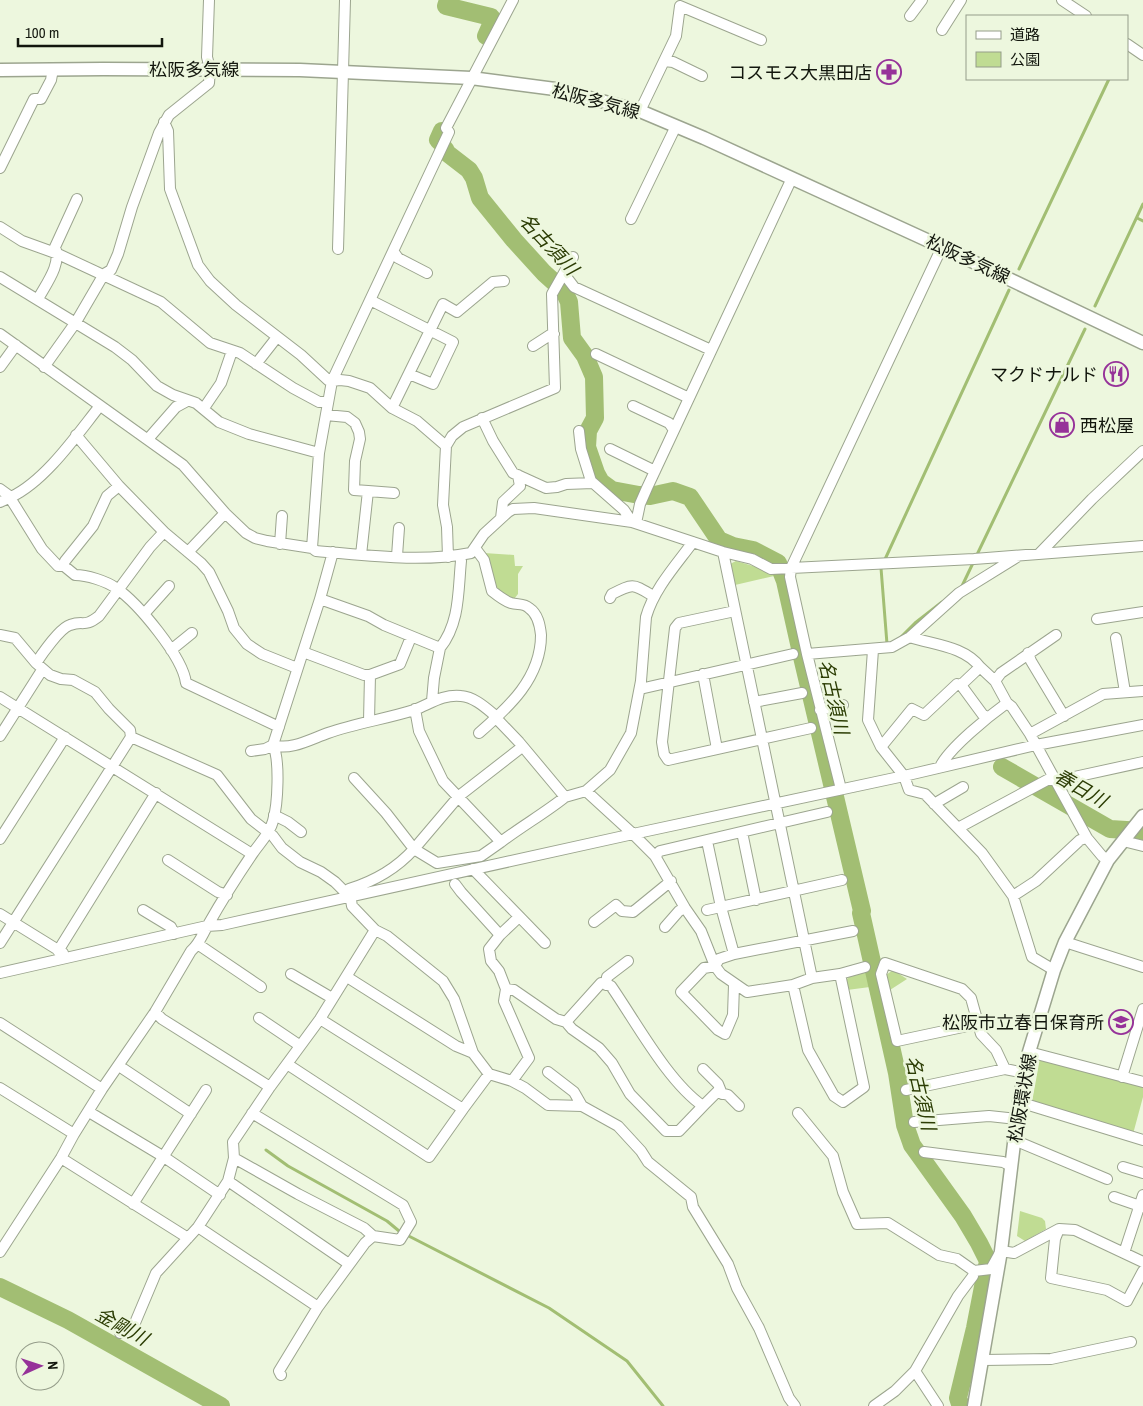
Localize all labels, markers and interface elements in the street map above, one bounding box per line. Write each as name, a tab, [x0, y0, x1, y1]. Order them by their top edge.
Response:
scale bar	[18, 15, 161, 47]
legend	[966, 15, 1128, 80]
text: 100 m	[25, 22, 59, 43]
text: 道路	[1010, 24, 1040, 45]
text: 公園	[1010, 49, 1040, 70]
street label: 松阪多気線	[149, 57, 239, 82]
pharmacy icon: コスモス大黒田店	[876, 59, 902, 85]
place label: コスモス大黒田店	[728, 60, 872, 85]
street label: 松阪多気線	[549, 77, 643, 125]
water label: 名古須川	[514, 207, 586, 282]
street label: 松阪多気線	[922, 229, 1014, 289]
restaurant icon: マクドナルド	[1103, 361, 1129, 387]
place label: マクドナルド	[990, 362, 1098, 387]
shop icon: 西松屋	[1049, 412, 1075, 438]
place label: 西松屋	[1080, 413, 1134, 438]
water label: 名古須川	[813, 657, 856, 739]
water label: 春日川	[1050, 762, 1114, 815]
school or university icon: 松阪市立春日保育所	[1108, 1009, 1134, 1035]
place label: 松阪市立春日保育所	[942, 1010, 1104, 1035]
street label: 松阪環状線	[1002, 1052, 1042, 1144]
water label: 名古須川	[900, 1053, 943, 1135]
water label: 金剛川	[91, 1301, 155, 1352]
north arrow	[15, 1341, 65, 1391]
text: N	[44, 1361, 62, 1370]

